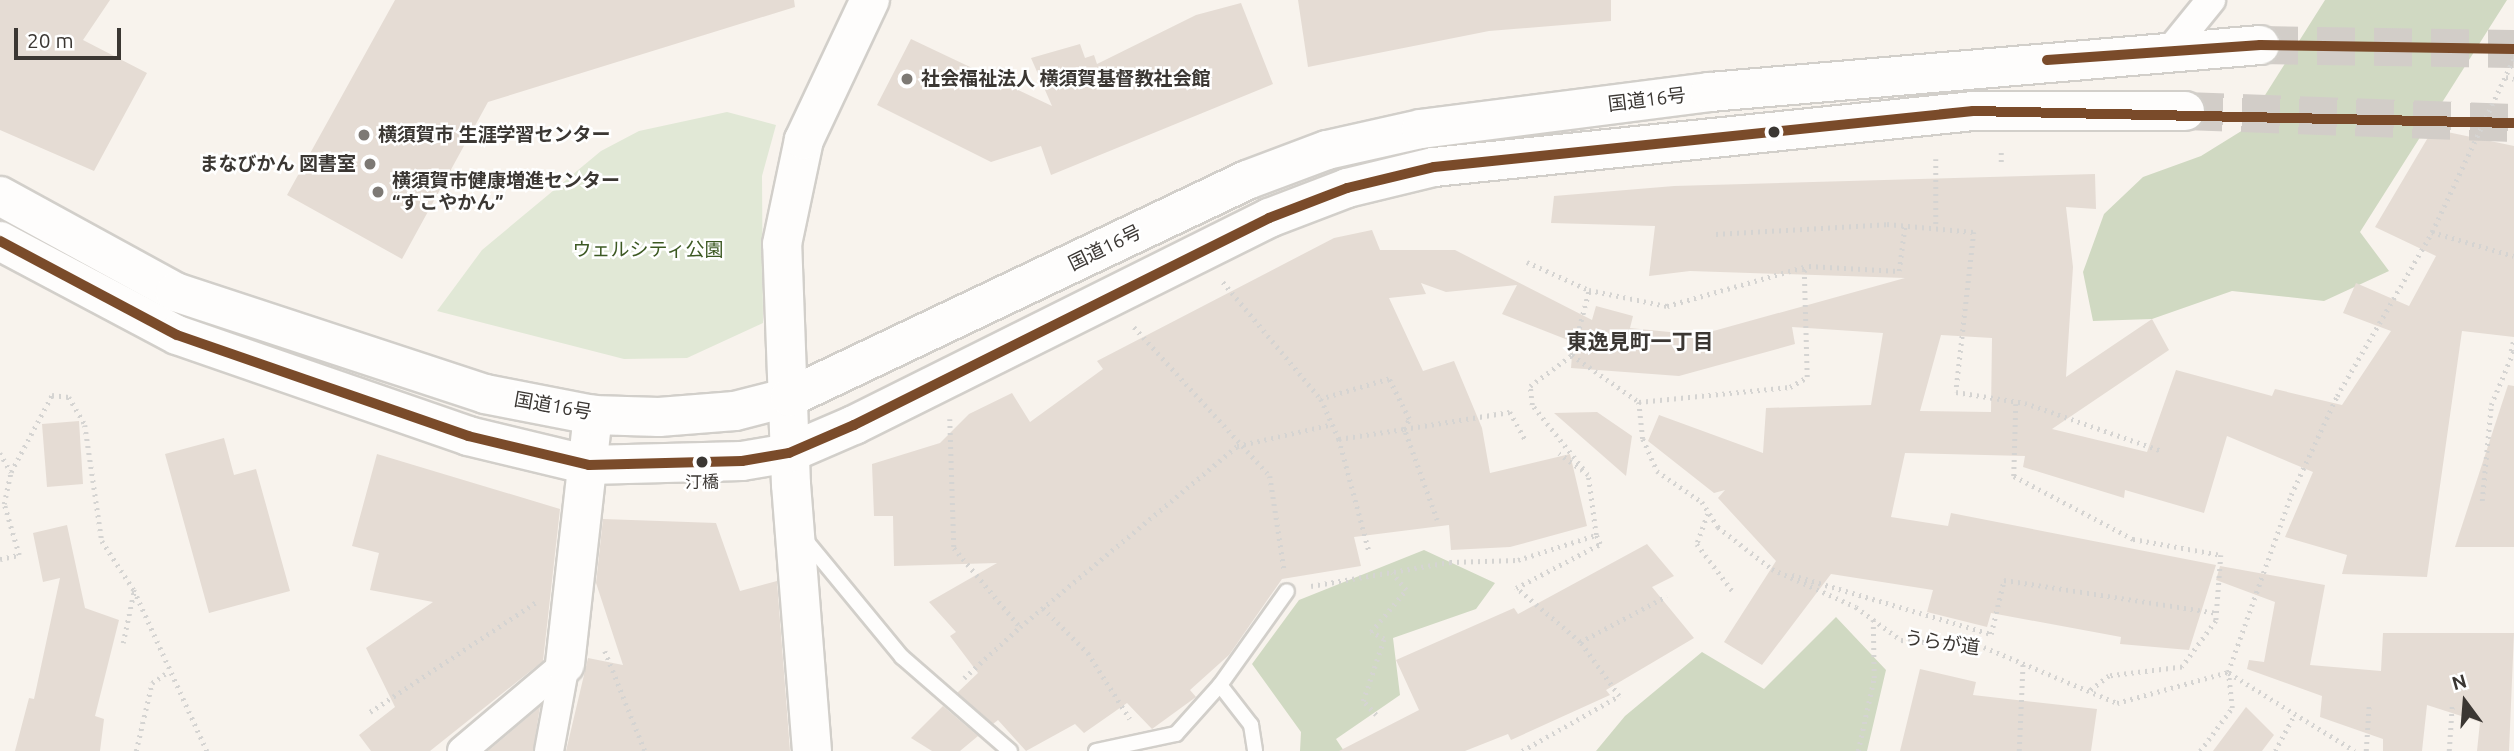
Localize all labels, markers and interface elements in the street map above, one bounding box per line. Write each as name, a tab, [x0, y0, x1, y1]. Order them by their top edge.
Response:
scale bar	[18, 14, 124, 58]
text: 20 m	[27, 28, 74, 52]
place label: 社会福祉法人 横須賀基督教社会館	[921, 68, 1211, 90]
marker: 社会福祉法人 横須賀基督教社会館	[899, 71, 915, 87]
street label: 国道16号	[1607, 84, 1687, 116]
place label: 横須賀市 生涯学習センター	[378, 124, 611, 146]
unlabelled marker	[1767, 125, 1781, 139]
marker: 横須賀市 生涯学習センター	[356, 127, 372, 143]
place label: まなびかん 図書室	[199, 153, 356, 175]
marker: まなびかん 図書室	[362, 156, 378, 172]
place label: 横須賀市健康増進センター “すこやかん”	[392, 170, 620, 214]
marker: 横須賀市健康増進センター “すこやかん”	[370, 184, 386, 200]
street label: 国道16号	[1065, 221, 1145, 275]
park label: ウェルシティ公園	[572, 239, 724, 261]
district label: 東逸見町一丁目	[1567, 328, 1713, 354]
street label: 国道16号	[512, 388, 594, 424]
marker: 汀橋	[695, 455, 709, 469]
place label: 汀橋	[685, 472, 719, 492]
street label: うらが道	[1903, 626, 1981, 660]
north arrow	[2430, 667, 2500, 737]
text: N	[2449, 669, 2469, 694]

